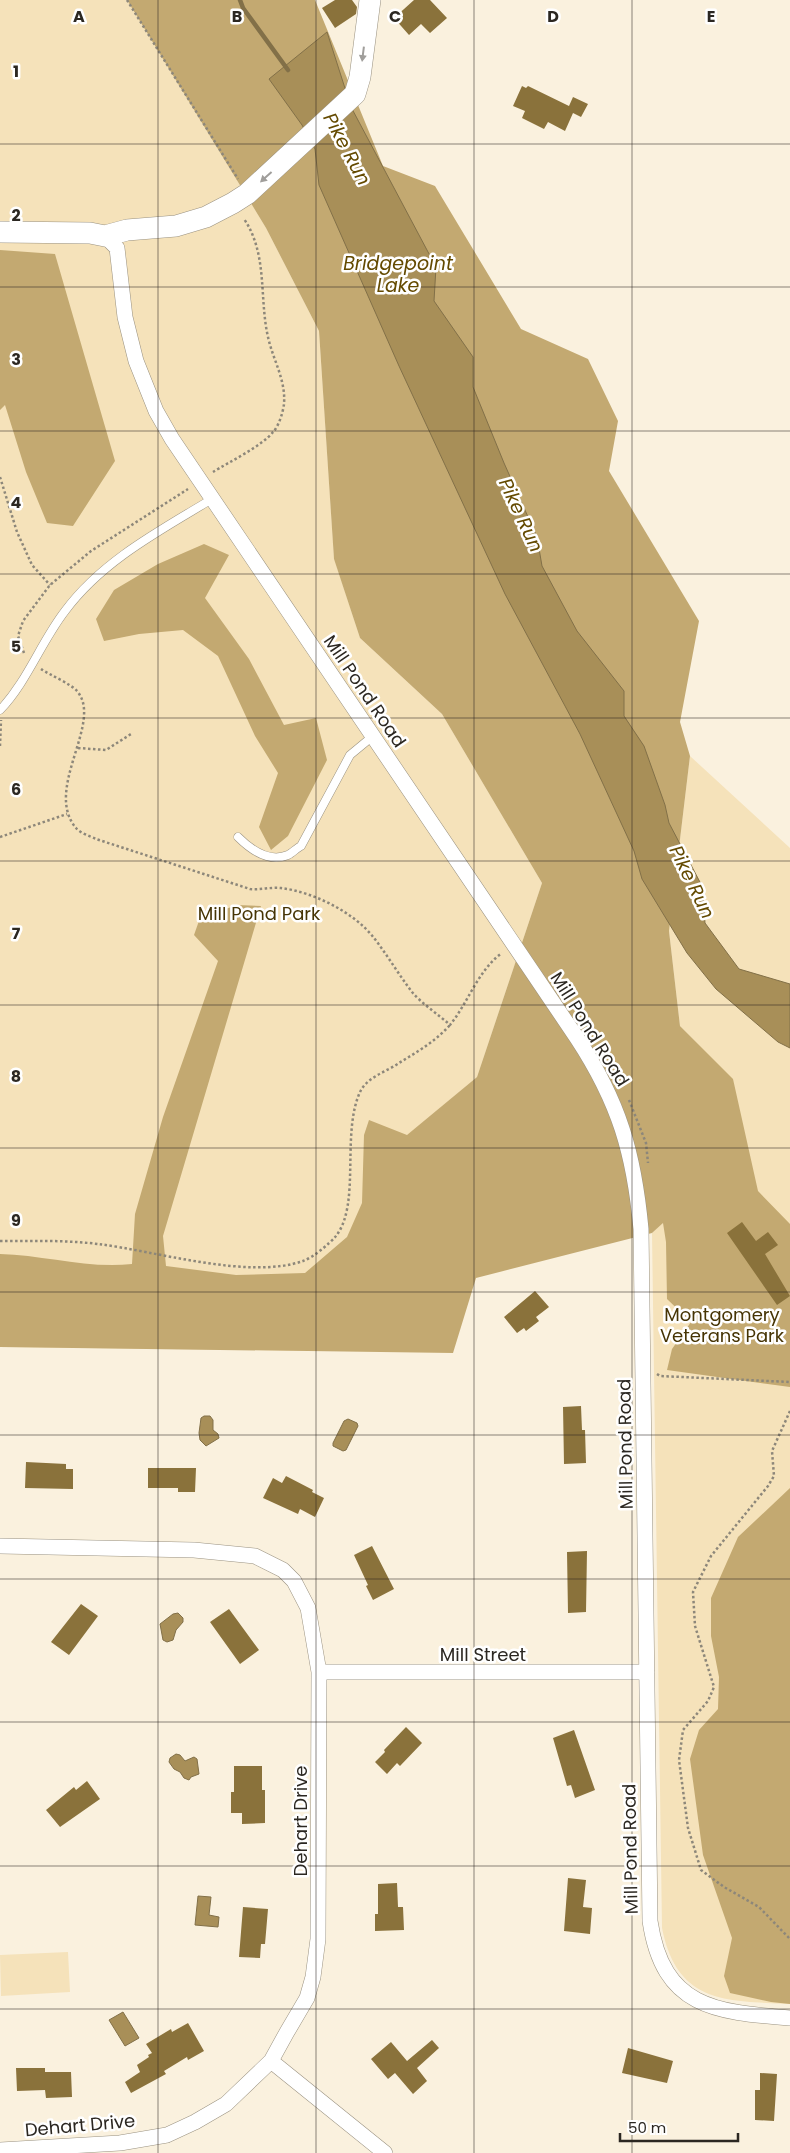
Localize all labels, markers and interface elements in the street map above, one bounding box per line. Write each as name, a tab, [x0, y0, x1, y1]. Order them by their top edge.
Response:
text: A	[73, 5, 85, 28]
text: B	[232, 5, 242, 28]
text: C	[389, 5, 401, 28]
text: D	[547, 5, 559, 28]
text: E	[707, 5, 715, 28]
one-way arrow	[359, 46, 367, 62]
text: 1	[13, 60, 19, 83]
water label: Pike Run	[317, 108, 377, 190]
one-way arrow	[261, 171, 273, 183]
text: 2	[11, 204, 21, 227]
water label: Bridgepoint Lake	[343, 250, 454, 299]
text: 3	[11, 348, 21, 371]
water label: Pike Run	[492, 474, 550, 556]
text: 4	[11, 491, 22, 514]
street label: Mill Pond Road	[318, 630, 412, 752]
text: 5	[11, 635, 21, 658]
text: 6	[11, 778, 21, 801]
water label: Pike Run	[663, 841, 721, 923]
park label: Mill Pond Park	[198, 901, 321, 926]
text: 7	[12, 922, 21, 945]
street label: Mill Pond Road	[545, 967, 635, 1091]
text: 8	[11, 1065, 21, 1088]
text: 9	[11, 1209, 21, 1232]
park label: Montgomery Veterans Park	[660, 1302, 785, 1348]
street label: Mill Pond Road	[611, 1378, 639, 1510]
street label: Mill Street	[440, 1642, 526, 1667]
street label: Dehart Drive	[288, 1766, 313, 1876]
street label: Mill Pond Road	[616, 1783, 644, 1915]
street label: Dehart Drive	[24, 2108, 136, 2142]
scale bar	[620, 2110, 738, 2142]
text: 50 m	[628, 2117, 666, 2138]

